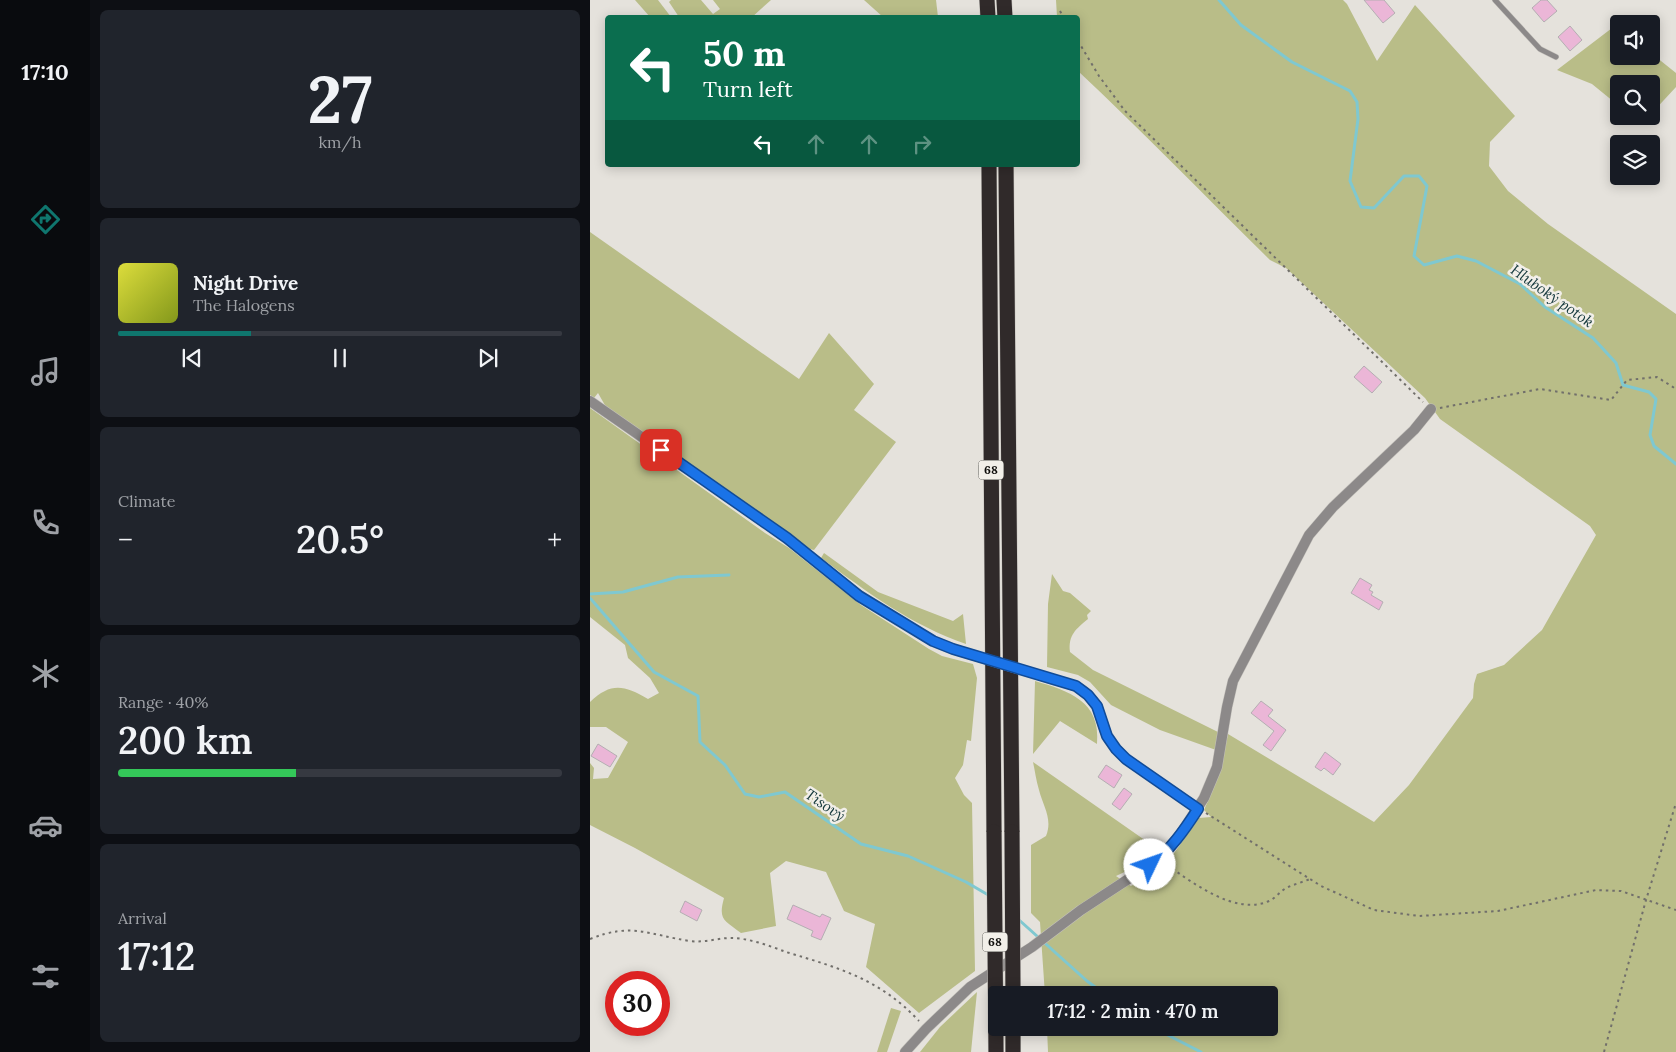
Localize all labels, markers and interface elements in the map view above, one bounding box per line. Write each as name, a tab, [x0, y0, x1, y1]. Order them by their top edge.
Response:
map controls	[1610, 15, 1660, 185]
button: sound	[1610, 15, 1660, 65]
text: 50 m	[703, 31, 786, 76]
icon: left	[620, 35, 685, 100]
text: 17:10	[21, 58, 69, 86]
text: 27	[307, 58, 373, 141]
text: Turn left	[703, 75, 793, 103]
button: search	[1610, 75, 1660, 125]
icon: left	[749, 130, 777, 158]
icon: ahead	[802, 130, 830, 158]
icon: ahead	[855, 130, 883, 158]
icon: right	[908, 130, 936, 158]
text: km/h	[318, 132, 362, 152]
button: layers	[1610, 135, 1660, 185]
icon: directions	[28, 202, 63, 237]
water label: Hluboký potok	[1507, 260, 1598, 331]
text: Night Drive	[193, 271, 298, 295]
text: The Halogens	[193, 295, 295, 315]
icon: previous	[178, 344, 206, 372]
icon: pause	[326, 344, 354, 372]
icon: next	[474, 344, 502, 372]
icon: music	[28, 354, 63, 389]
pin	[640, 429, 682, 471]
icon: arrive	[647, 436, 675, 464]
road number: 68	[978, 460, 1004, 480]
text: Climate	[118, 491, 175, 511]
icon: phone	[28, 505, 63, 540]
text: 20.5°	[296, 515, 384, 563]
text: −	[118, 522, 133, 558]
text: +	[547, 522, 562, 558]
icon: climate	[28, 656, 63, 691]
text: Range · 40%	[118, 692, 208, 712]
text: 200 km	[118, 716, 253, 764]
water label: Tisový	[801, 784, 849, 825]
icon: car	[28, 808, 63, 843]
position arrow	[1123, 838, 1175, 890]
text: Arrival	[118, 908, 167, 928]
text: 17:12	[118, 932, 195, 980]
road number: 68	[982, 932, 1008, 952]
icon: filters	[28, 959, 63, 994]
speed limit sign: 30	[605, 971, 670, 1036]
text: 17:12 · 2 min · 470 m	[1047, 999, 1219, 1023]

